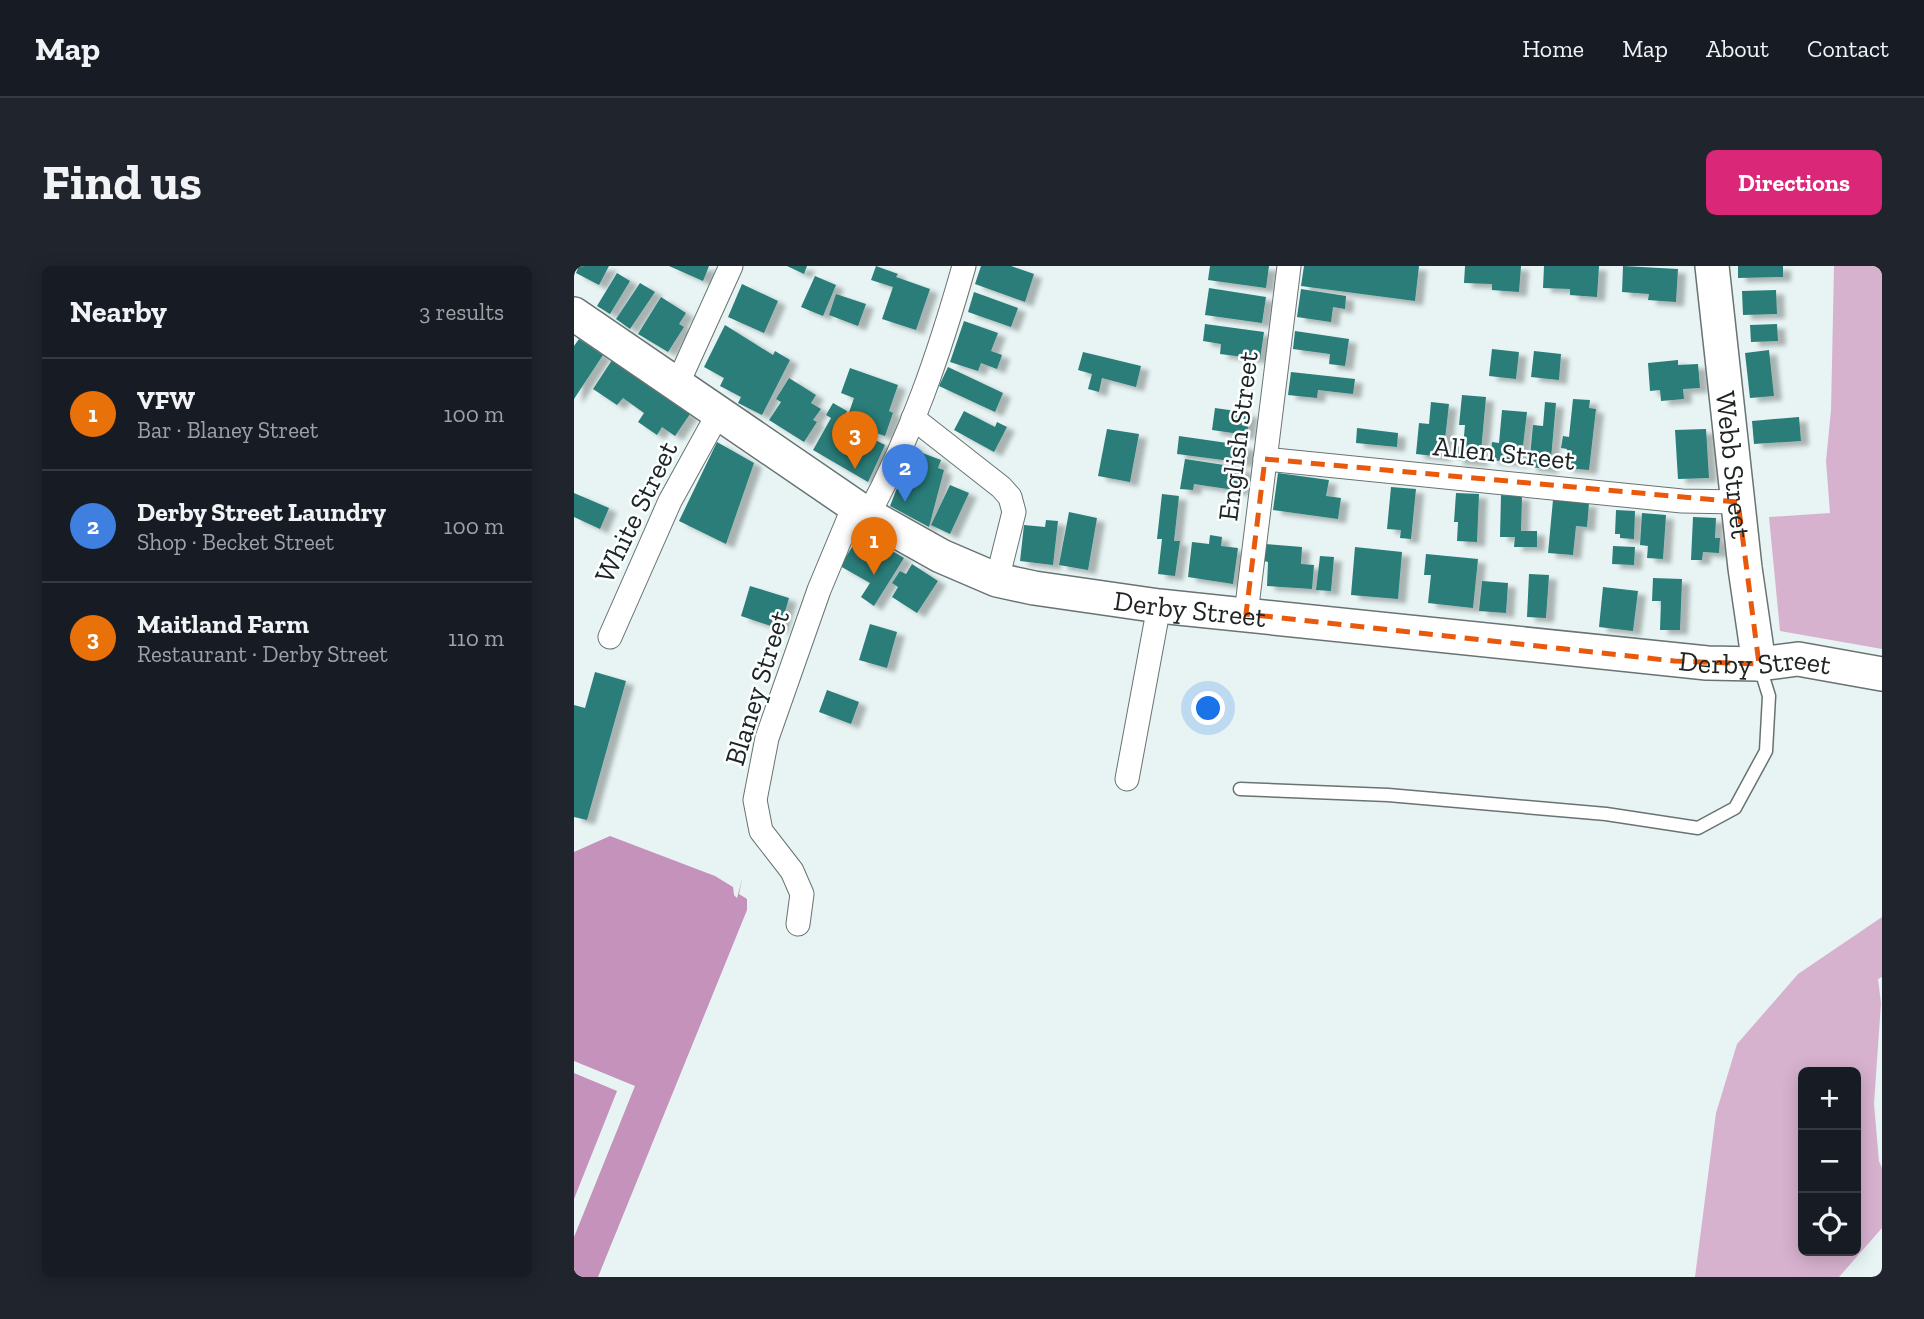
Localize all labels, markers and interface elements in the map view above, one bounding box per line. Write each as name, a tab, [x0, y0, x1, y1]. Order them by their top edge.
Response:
text: Map	[35, 29, 100, 68]
text: Home	[1522, 34, 1584, 63]
text: Map	[1622, 34, 1668, 63]
text: About	[1706, 34, 1769, 63]
text: Contact	[1807, 34, 1889, 63]
button: Directions	[1706, 150, 1882, 215]
text: Find us	[42, 153, 202, 212]
text: Nearby	[70, 294, 167, 330]
text: 3 results	[419, 298, 504, 326]
street label: English Street	[1211, 349, 1265, 523]
text: VFW	[137, 384, 195, 416]
street label: Webb Street	[1709, 389, 1758, 541]
text: 1	[88, 400, 98, 428]
text: 100 m	[444, 400, 504, 428]
pin: 3	[832, 411, 878, 469]
text: Bar · Blaney Street	[137, 416, 318, 444]
street label: Allen Street	[1431, 429, 1577, 477]
street label: White Street	[588, 435, 685, 588]
pin: 2	[882, 444, 928, 502]
text: Derby Street Laundry	[137, 496, 386, 528]
text: 2	[87, 512, 99, 540]
text: 100 m	[444, 512, 504, 540]
pin: 1	[851, 517, 897, 575]
text: Shop · Becket Street	[137, 528, 334, 556]
street label: Derby Street	[1112, 583, 1268, 634]
street label: Blaney Street	[718, 606, 796, 769]
text: Maitland Farm	[137, 608, 309, 640]
text: 3	[87, 624, 99, 652]
text: 110 m	[448, 624, 504, 652]
text: Restaurant · Derby Street	[137, 640, 388, 668]
street label: Derby Street	[1677, 642, 1834, 681]
your location	[1191, 691, 1225, 725]
map controls	[1798, 1067, 1861, 1256]
button: +	[1798, 1067, 1861, 1130]
button: −	[1798, 1130, 1861, 1193]
button: locate	[1798, 1193, 1861, 1256]

